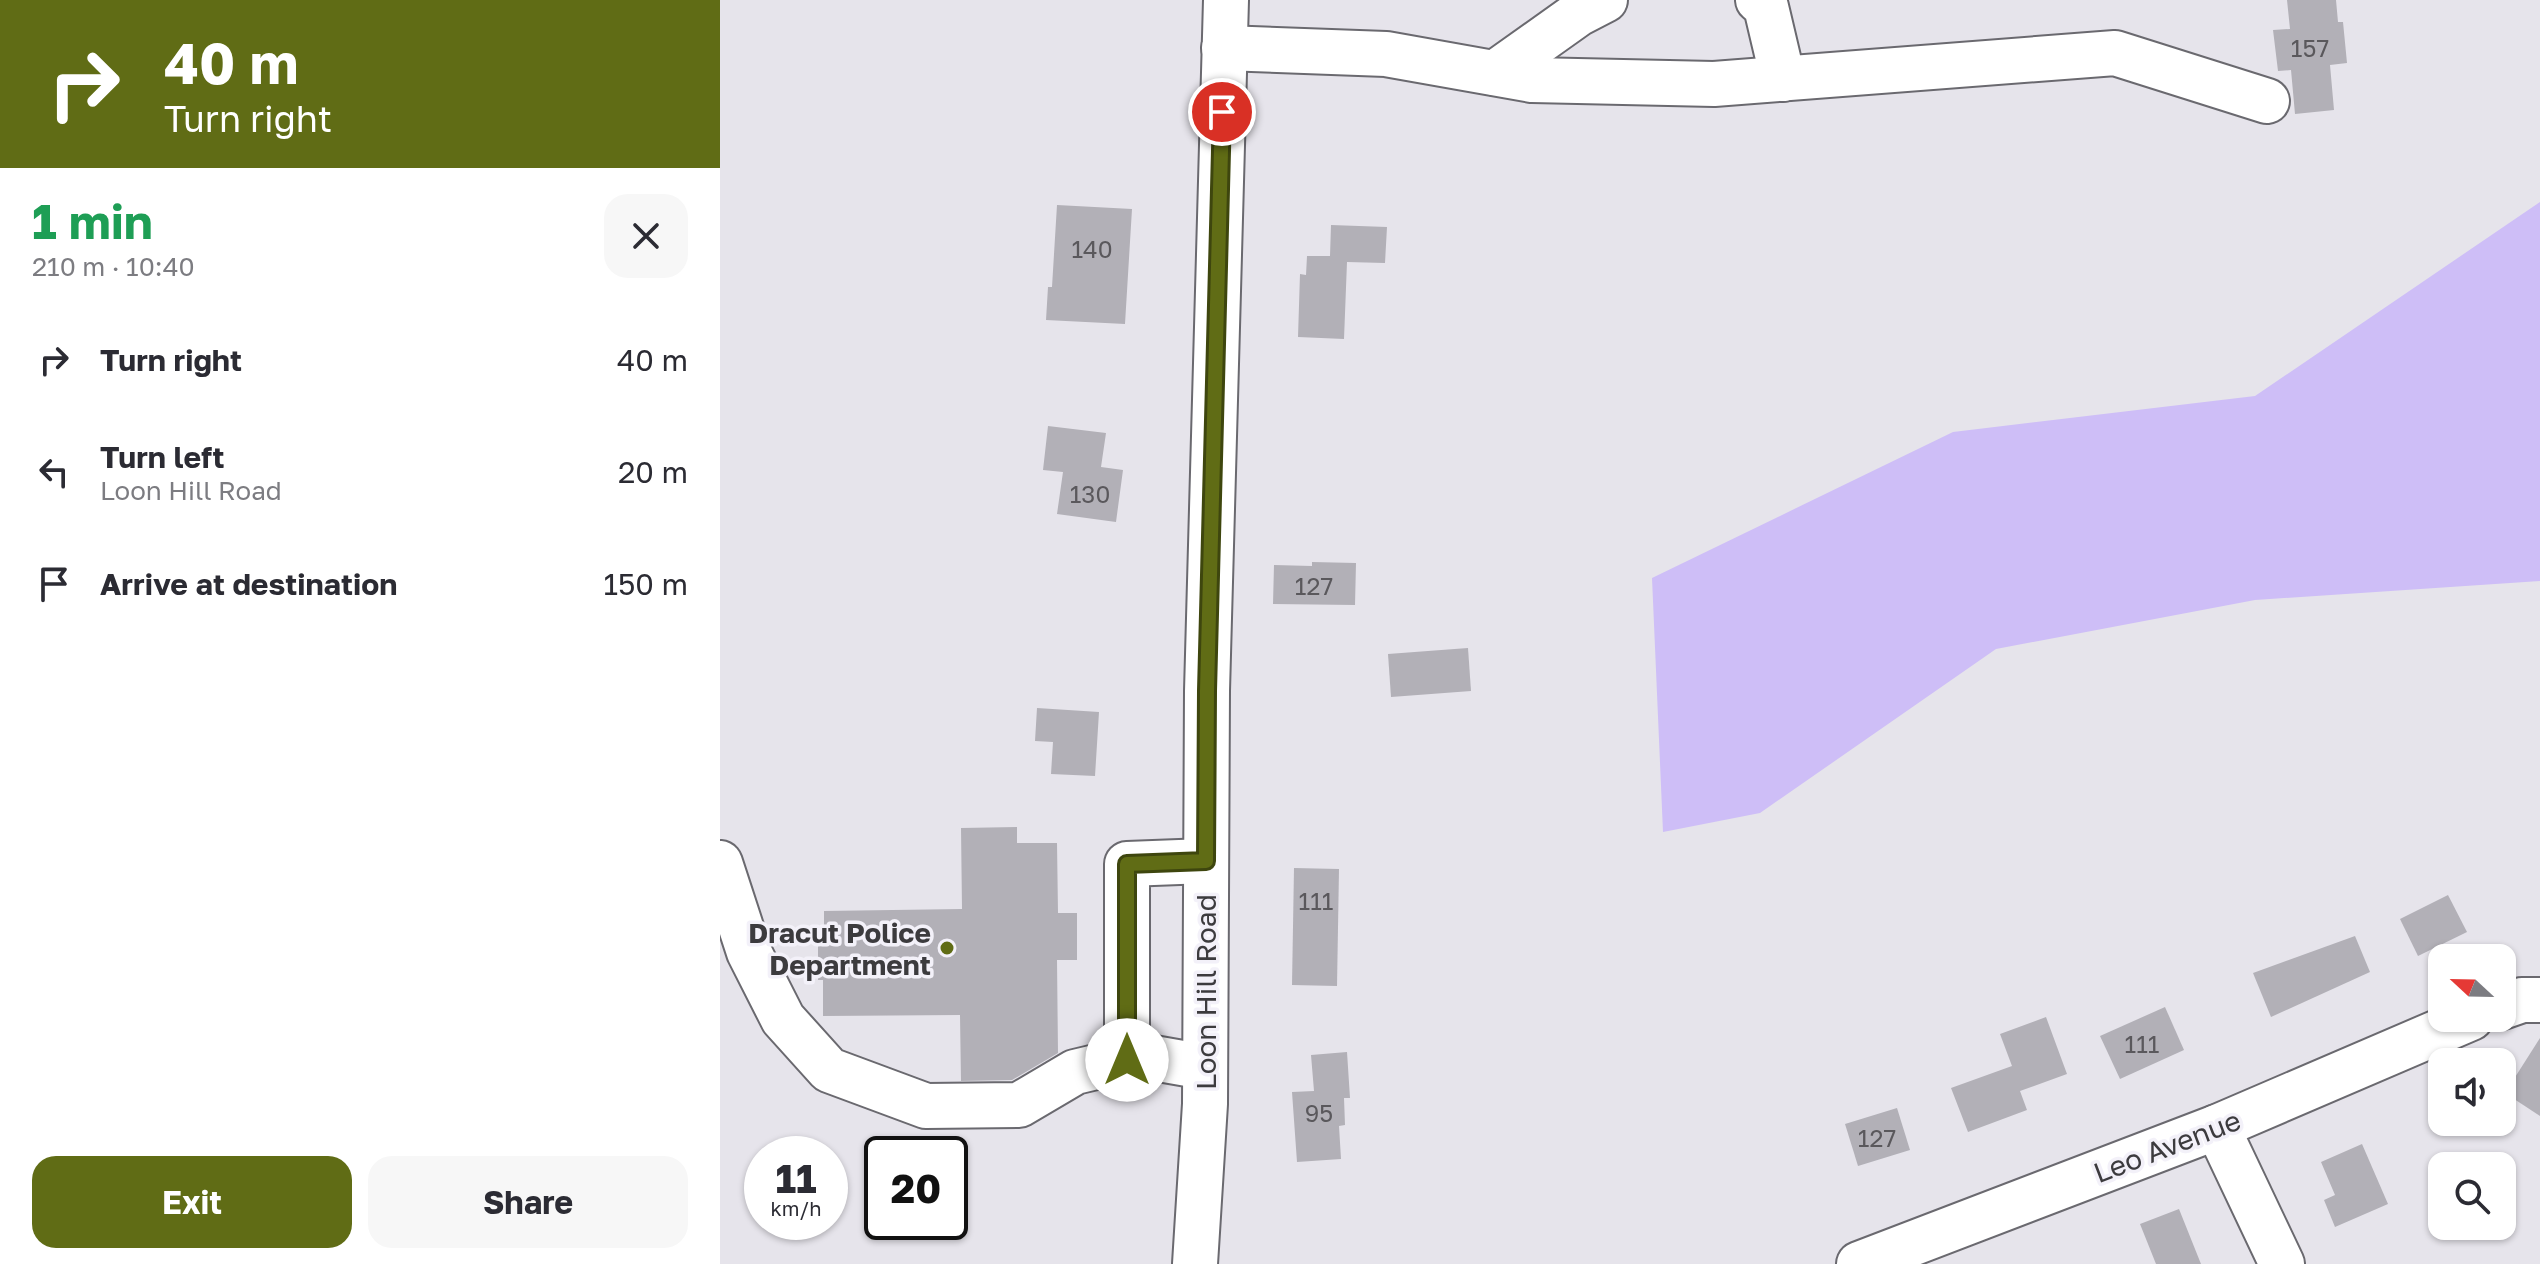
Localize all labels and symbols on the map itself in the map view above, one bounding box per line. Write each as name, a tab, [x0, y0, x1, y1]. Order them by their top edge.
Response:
house number: 157	[2291, 33, 2329, 62]
pin	[1188, 78, 1256, 146]
house number: 140	[1071, 234, 1113, 263]
house number: 130	[1070, 479, 1110, 508]
house number: 127	[1295, 571, 1333, 600]
house number: 111	[1299, 886, 1333, 915]
street label: Loon Hill Road	[1189, 894, 1222, 1090]
place label: Dracut Police Department	[748, 916, 931, 981]
marker: Dracut Police Department	[938, 939, 956, 957]
north arrow	[2428, 944, 2516, 1032]
position arrow	[1085, 1018, 1169, 1102]
house number: 111	[2125, 1029, 2159, 1058]
house number: 95	[1305, 1098, 1333, 1127]
street label: Leo Avenue	[2089, 1103, 2245, 1189]
house number: 127	[1858, 1123, 1896, 1152]
speed limit sign: 20	[864, 1136, 968, 1240]

